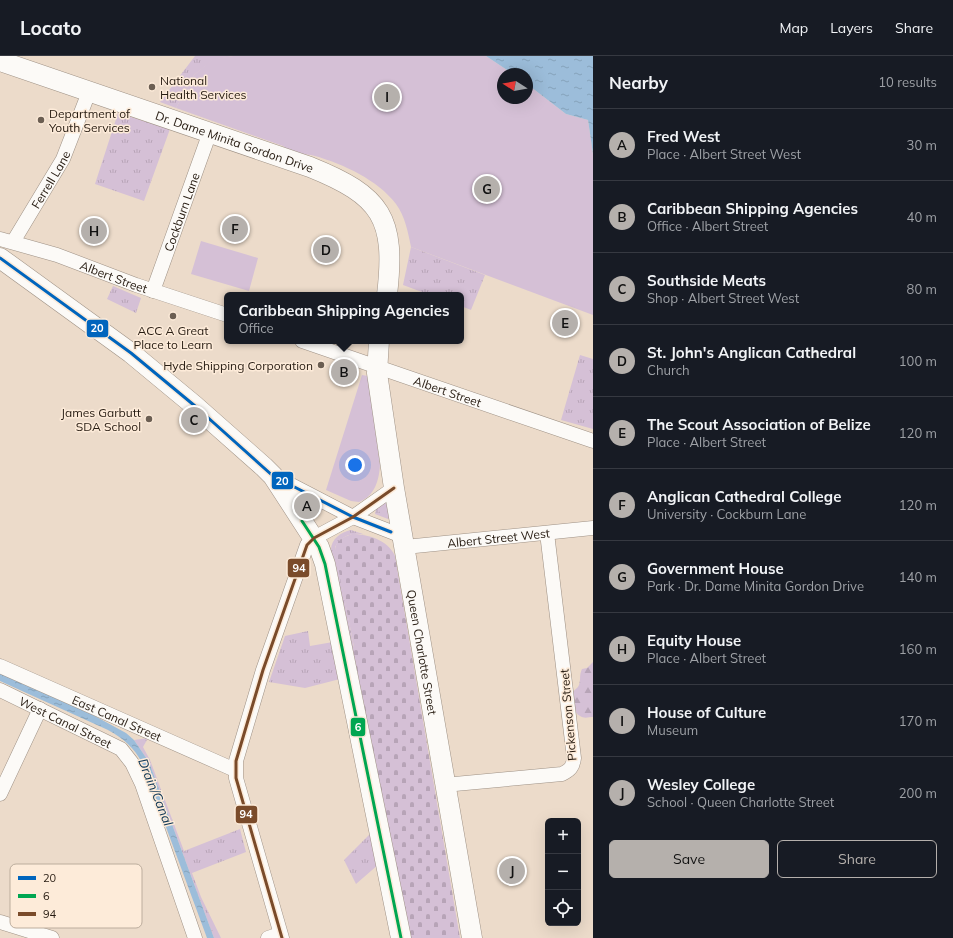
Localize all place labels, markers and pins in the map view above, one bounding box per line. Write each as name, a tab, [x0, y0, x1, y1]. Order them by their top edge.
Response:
place label: National Health Services	[160, 73, 246, 102]
marker: National Health Services	[147, 82, 157, 92]
pin: I	[374, 82, 400, 112]
place label: Department of Youth Services	[48, 106, 131, 135]
marker: Department of Youth Services	[36, 115, 46, 125]
pin: G	[474, 174, 500, 204]
pin: F	[222, 214, 248, 244]
pin: H	[81, 216, 107, 246]
pin: D	[313, 235, 339, 265]
pin: E	[552, 308, 578, 338]
marker: ACC A Great Place to Learn	[168, 311, 178, 321]
place label: ACC A Great Place to Learn	[133, 323, 213, 352]
pin: B	[331, 357, 357, 387]
place label: Hyde Shipping Corporation	[163, 358, 313, 373]
marker: Hyde Shipping Corporation	[316, 360, 326, 370]
place label: James Garbutt SDA School	[61, 405, 141, 434]
pin: C	[181, 405, 207, 435]
marker: James Garbutt SDA School	[144, 414, 154, 424]
pin: A	[294, 491, 320, 521]
pin: J	[499, 856, 525, 886]

